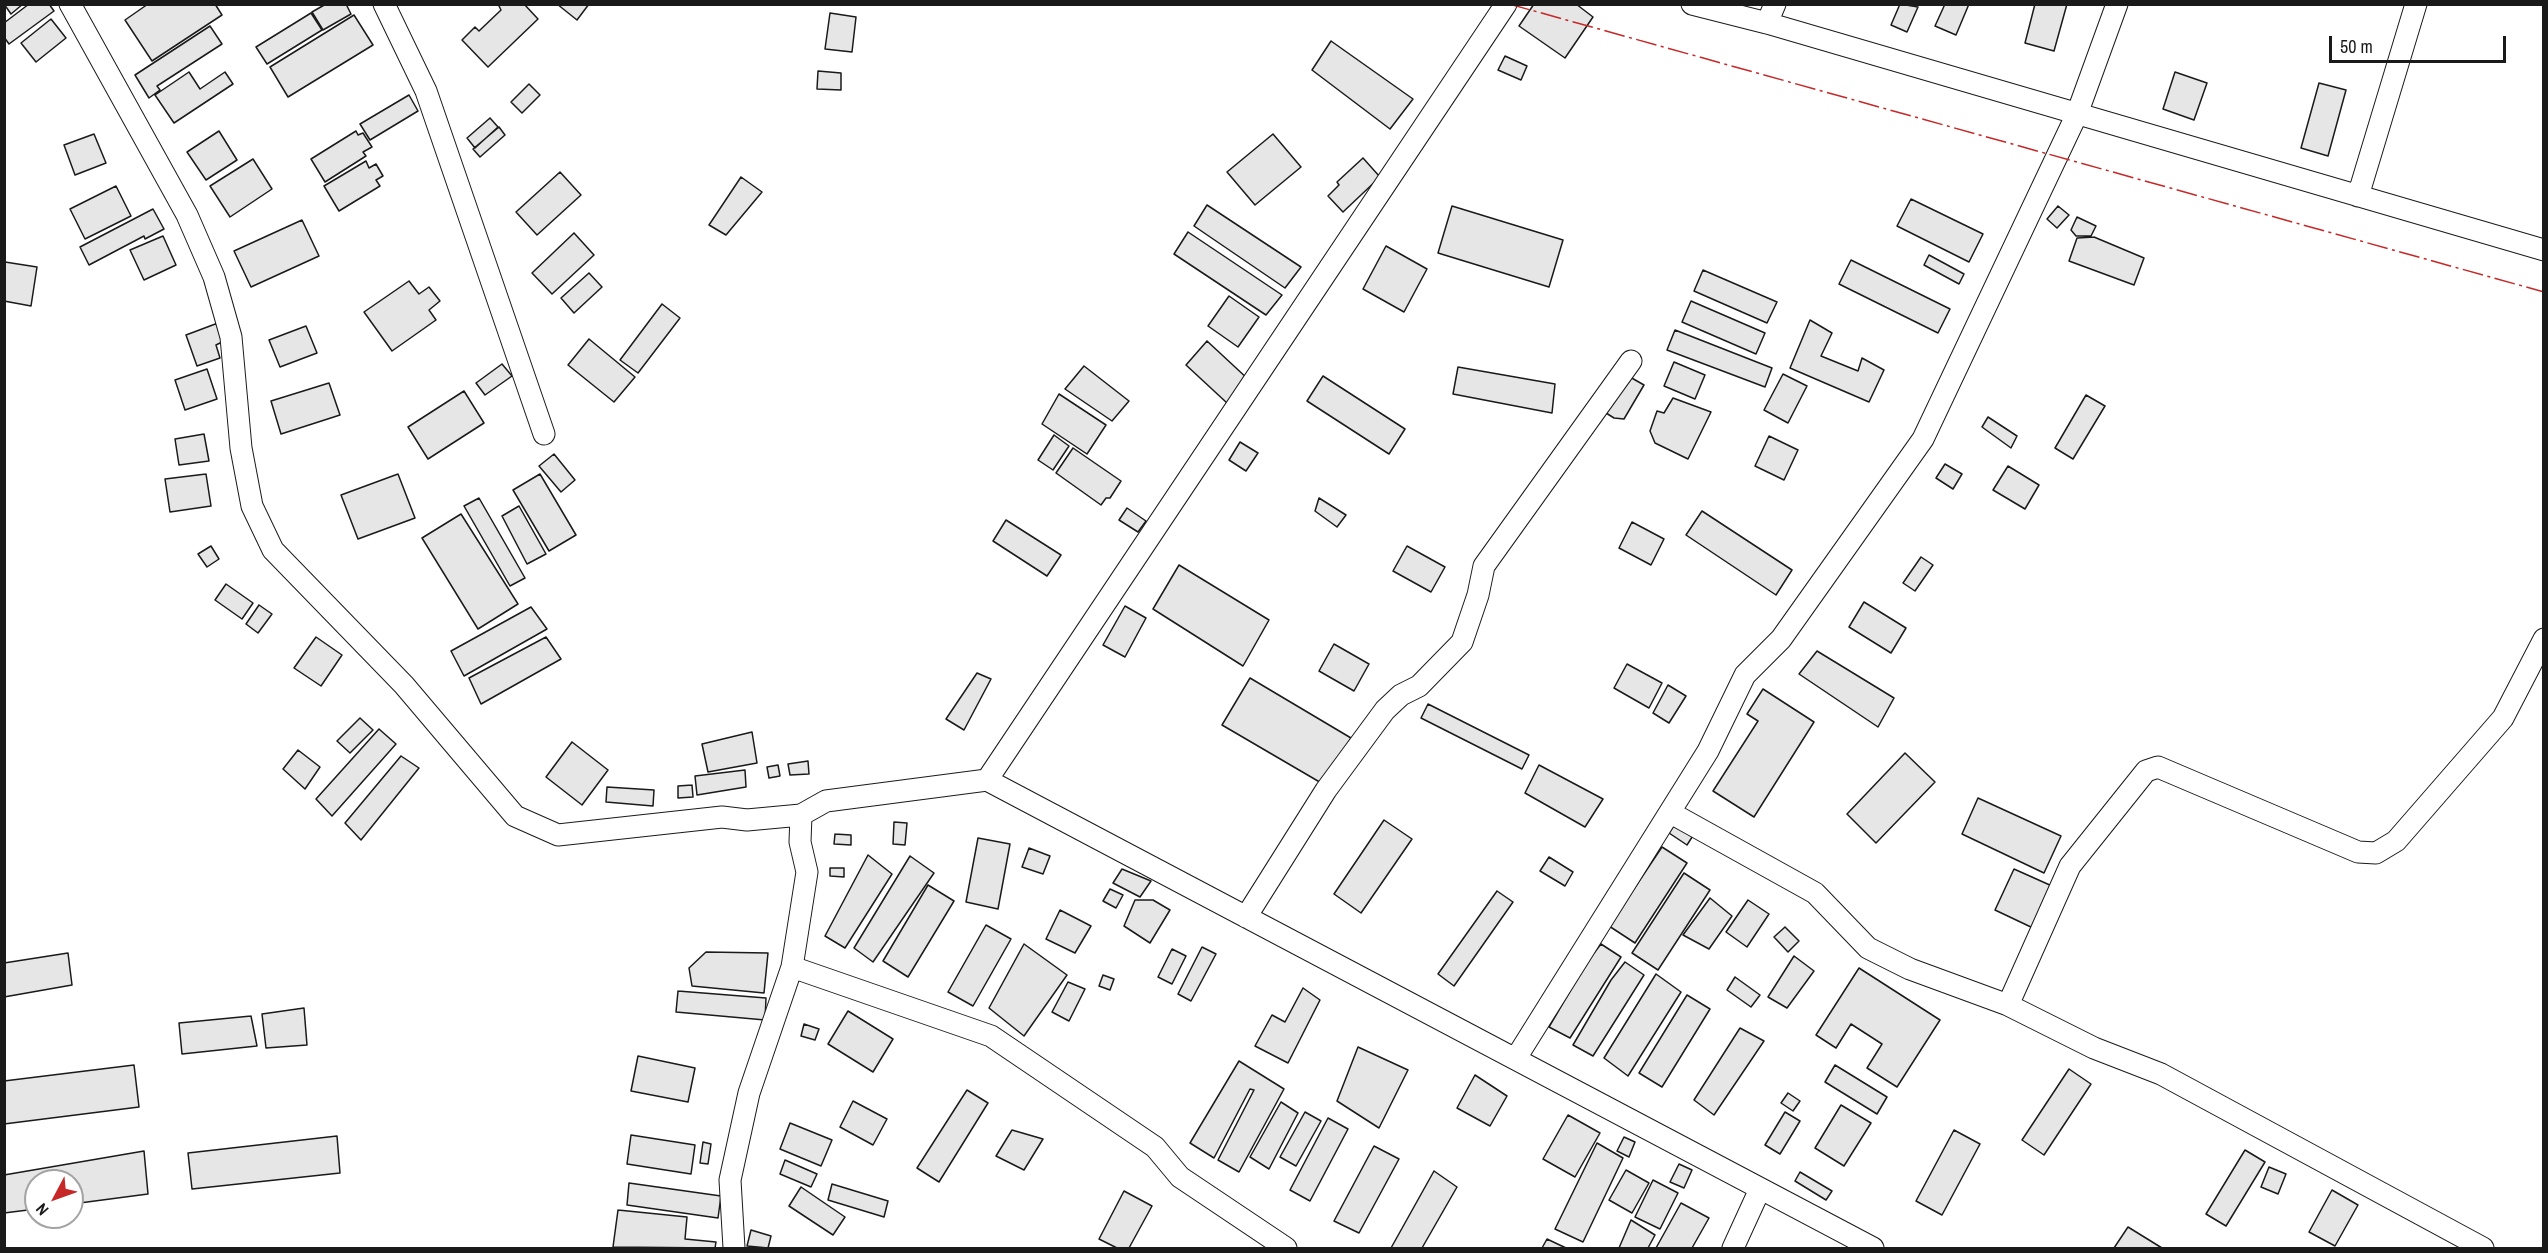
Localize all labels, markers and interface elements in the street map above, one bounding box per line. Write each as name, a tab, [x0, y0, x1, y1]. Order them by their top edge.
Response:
scale bar	[2332, 24, 2509, 62]
text: 50 m	[2340, 34, 2373, 59]
north arrow	[24, 1169, 84, 1229]
text: N	[31, 1199, 53, 1220]

